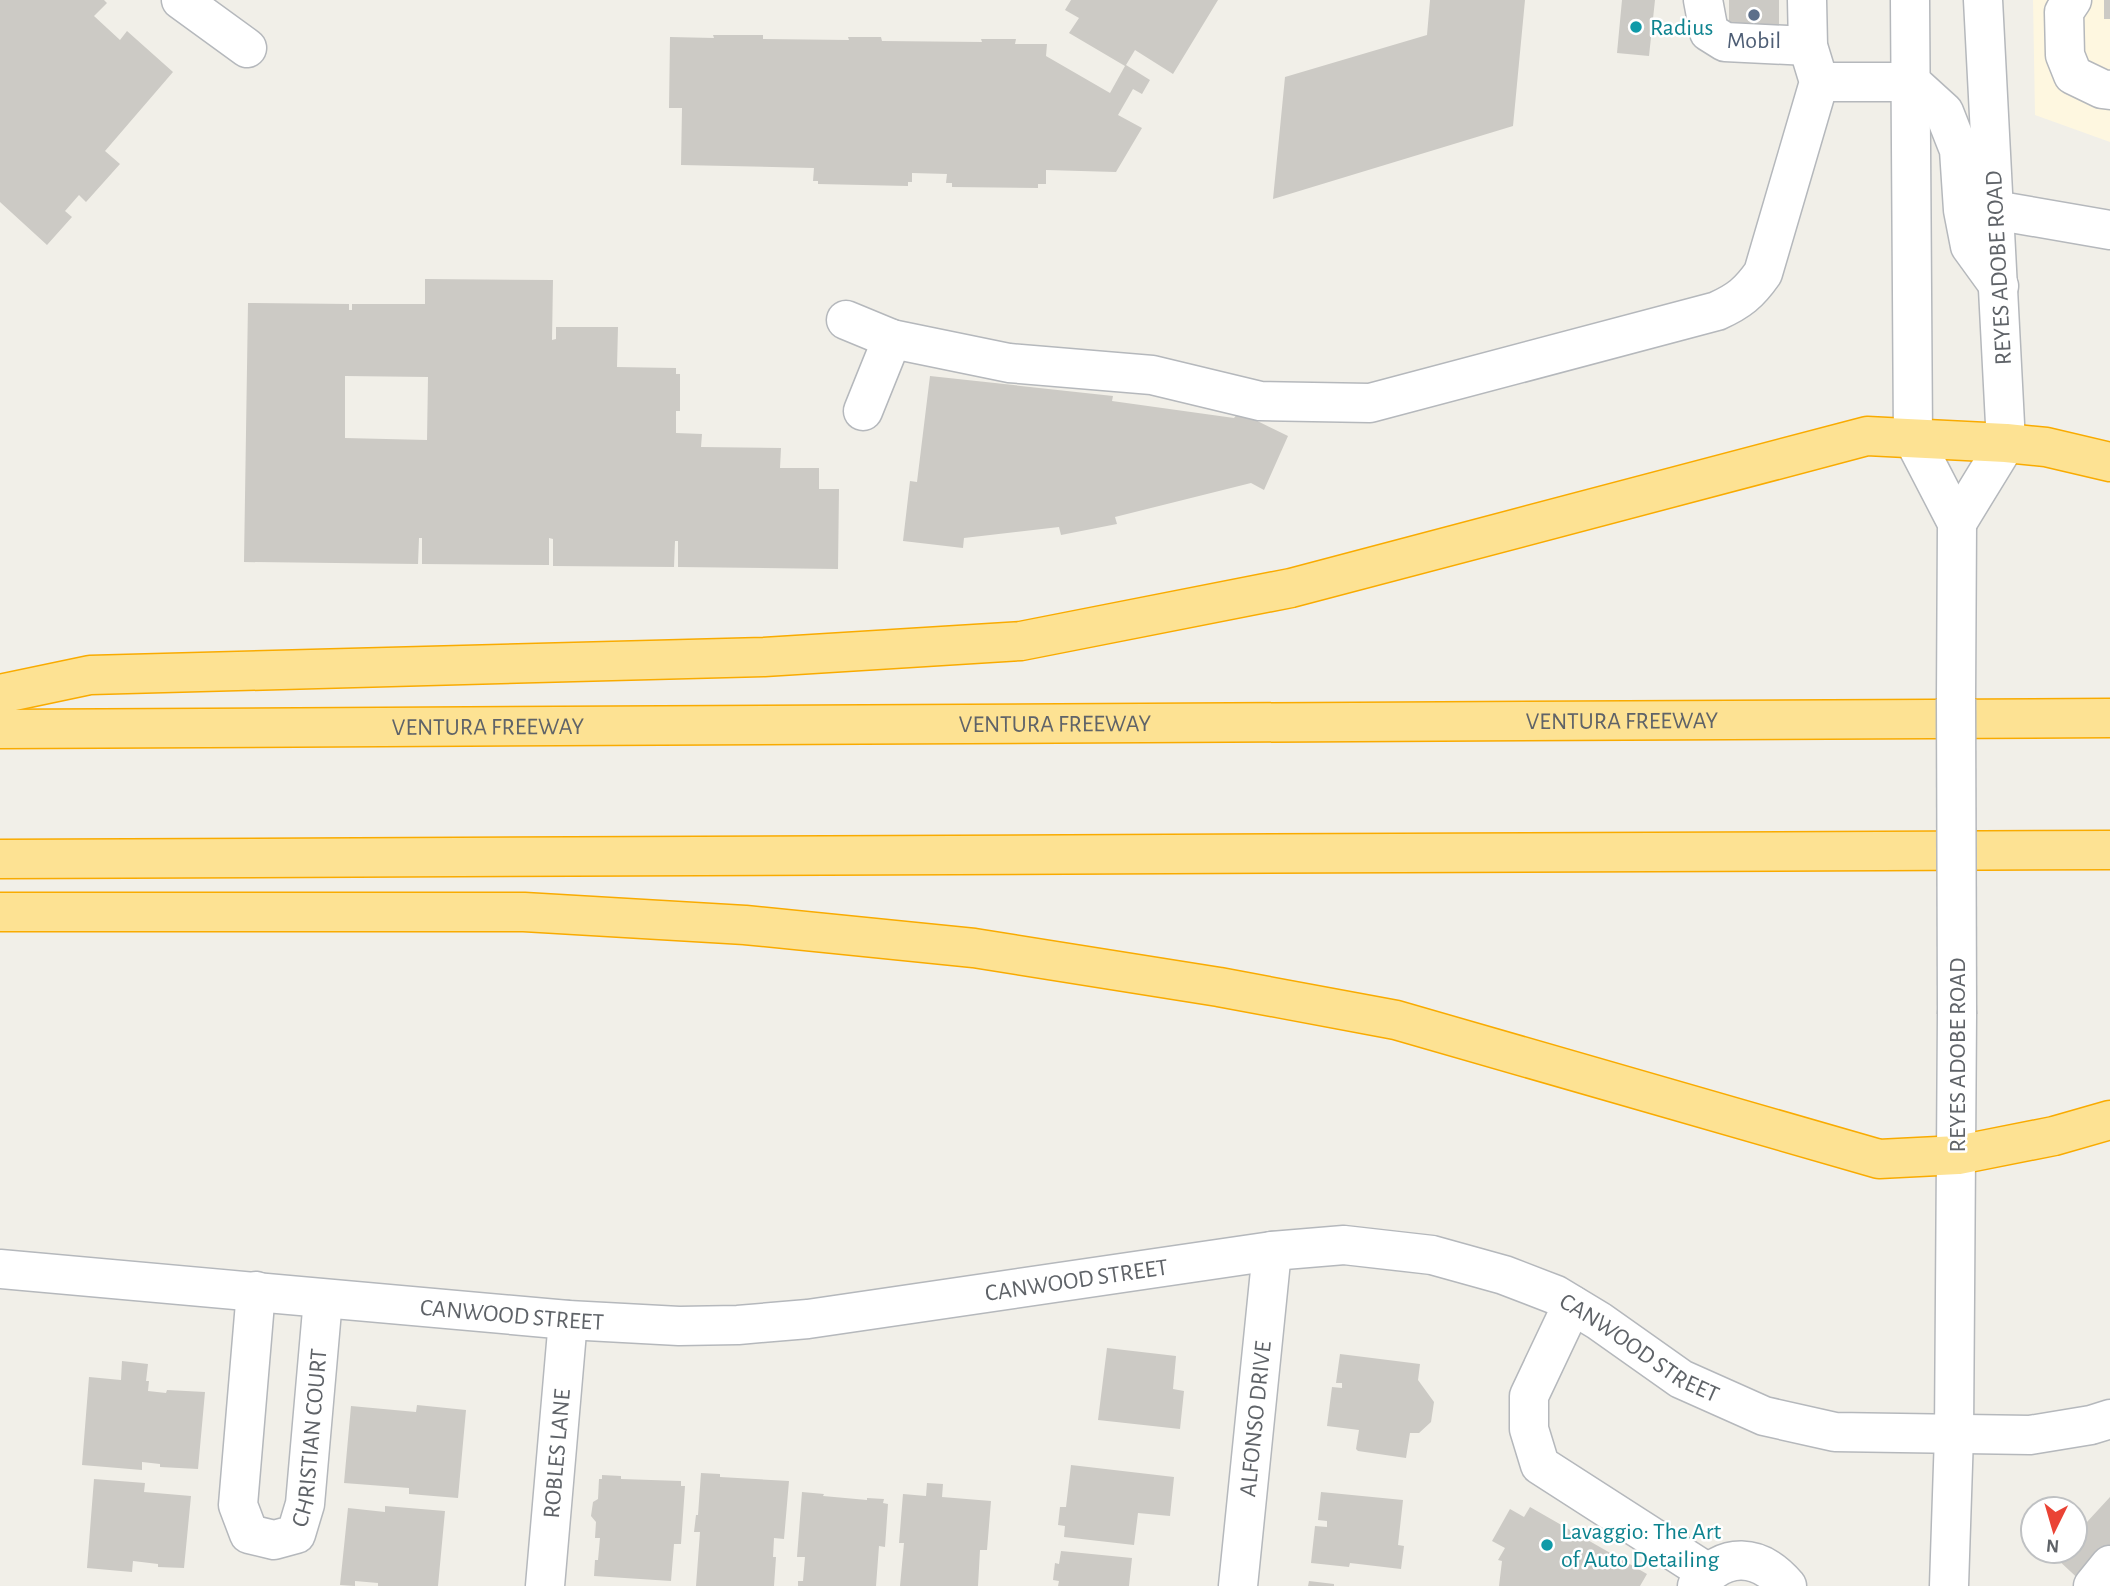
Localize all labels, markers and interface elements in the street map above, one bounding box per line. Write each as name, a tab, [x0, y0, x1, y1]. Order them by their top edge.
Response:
marker: Mobil	[1746, 7, 1762, 23]
place label: Radius	[1650, 16, 1713, 40]
marker: Radius	[1628, 19, 1644, 35]
place label: Mobil	[1727, 29, 1781, 53]
street label: REYES ADOBE ROAD	[1982, 170, 2016, 366]
street label: VENTURA FREEWAY	[1526, 709, 1719, 734]
street label: VENTURA FREEWAY	[959, 712, 1152, 737]
street label: VENTURA FREEWAY	[392, 715, 585, 740]
street label: REYES ADOBE ROAD	[1946, 958, 1970, 1152]
street label: CANWOOD STREET	[984, 1255, 1170, 1306]
street label: CANWOOD STREET	[1555, 1289, 1723, 1407]
street label: CANWOOD STREET	[419, 1296, 605, 1335]
street label: ALFONSO DRIVE	[1236, 1339, 1276, 1498]
street label: CHRISTIAN COURT	[288, 1347, 332, 1530]
street label: ROBLES LANE	[540, 1387, 575, 1519]
north arrow	[2019, 1495, 2089, 1565]
place label: Lavaggio: The Art of Auto Detailing	[1561, 1520, 1721, 1572]
text: N	[2045, 1535, 2060, 1555]
marker: Lavaggio: The Art of Auto Detailing	[1539, 1537, 1555, 1553]

